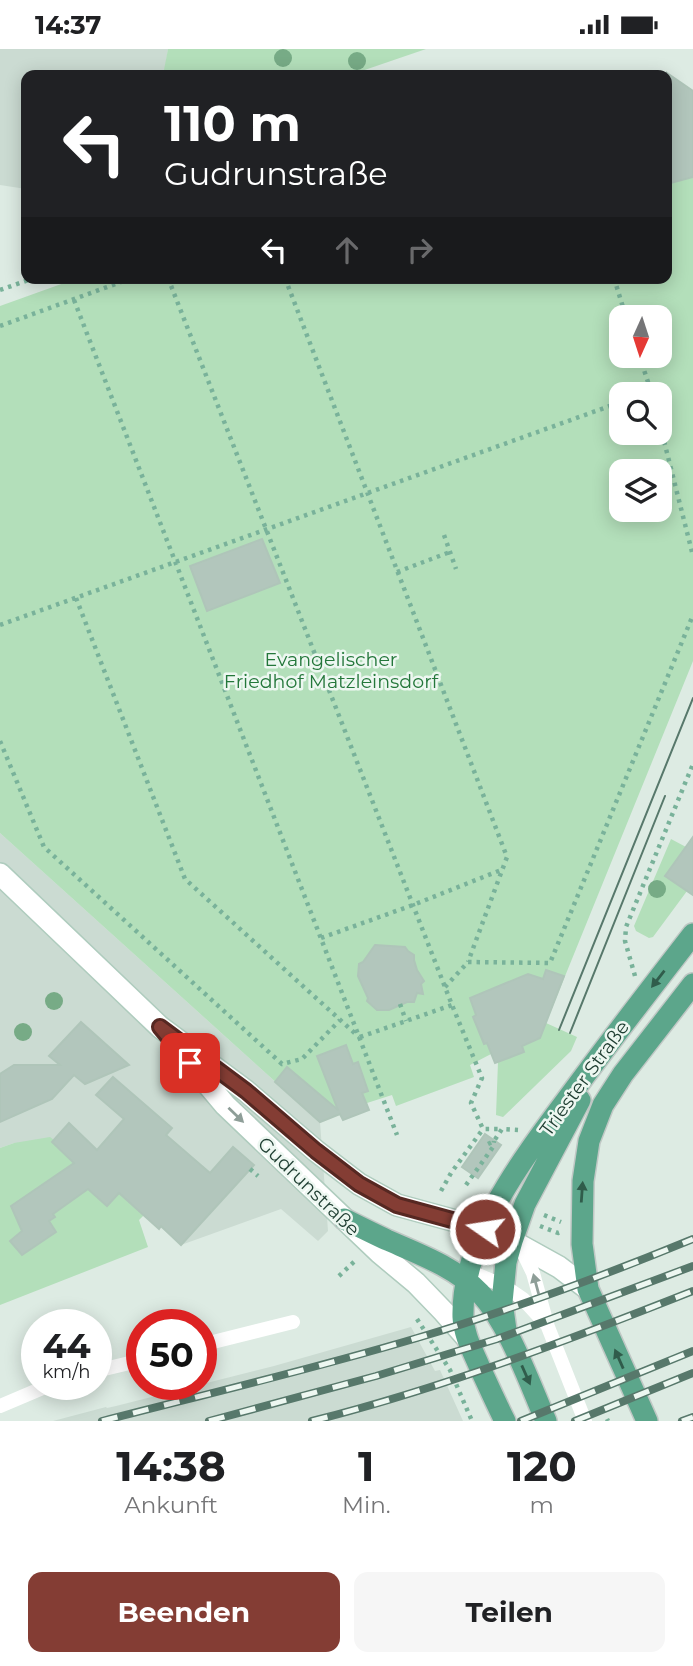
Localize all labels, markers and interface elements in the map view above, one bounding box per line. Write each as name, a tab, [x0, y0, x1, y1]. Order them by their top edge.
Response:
text: 14:37	[35, 9, 101, 41]
text: 110 m	[164, 94, 301, 153]
icon: left	[49, 98, 140, 189]
text: Gudrunstraße	[164, 154, 388, 193]
icon: left	[255, 231, 293, 269]
icon: ahead	[328, 231, 366, 269]
icon: right	[401, 231, 439, 269]
north arrow	[609, 305, 672, 367]
map controls	[609, 305, 672, 522]
button: search	[609, 382, 672, 445]
button: layers	[609, 459, 672, 522]
park label: Evangelischer Friedhof Matzleinsdorf	[224, 648, 440, 693]
one-way arrow	[650, 970, 665, 988]
street label: Triester Straße	[535, 1016, 634, 1140]
pin	[160, 1033, 220, 1093]
icon: arrive	[171, 1044, 209, 1082]
one-way arrow	[227, 1107, 244, 1123]
street label: Gudrunstraße	[253, 1132, 364, 1241]
one-way arrow	[577, 1181, 588, 1203]
position arrow	[448, 1192, 522, 1266]
one-way arrow	[530, 1273, 541, 1295]
speed limit sign: 50	[126, 1309, 217, 1400]
text: 44	[42, 1324, 91, 1367]
one-way arrow	[613, 1348, 624, 1369]
text: km/h	[42, 1361, 91, 1383]
one-way arrow	[521, 1365, 532, 1386]
text: 14:38	[116, 1440, 226, 1492]
text: 1	[358, 1440, 375, 1492]
text: 120	[507, 1440, 577, 1492]
text: Ankunft	[124, 1491, 218, 1519]
text: Min.	[342, 1491, 391, 1519]
text: m	[530, 1491, 554, 1519]
button: Beenden	[28, 1572, 340, 1652]
button: Teilen	[354, 1572, 665, 1652]

